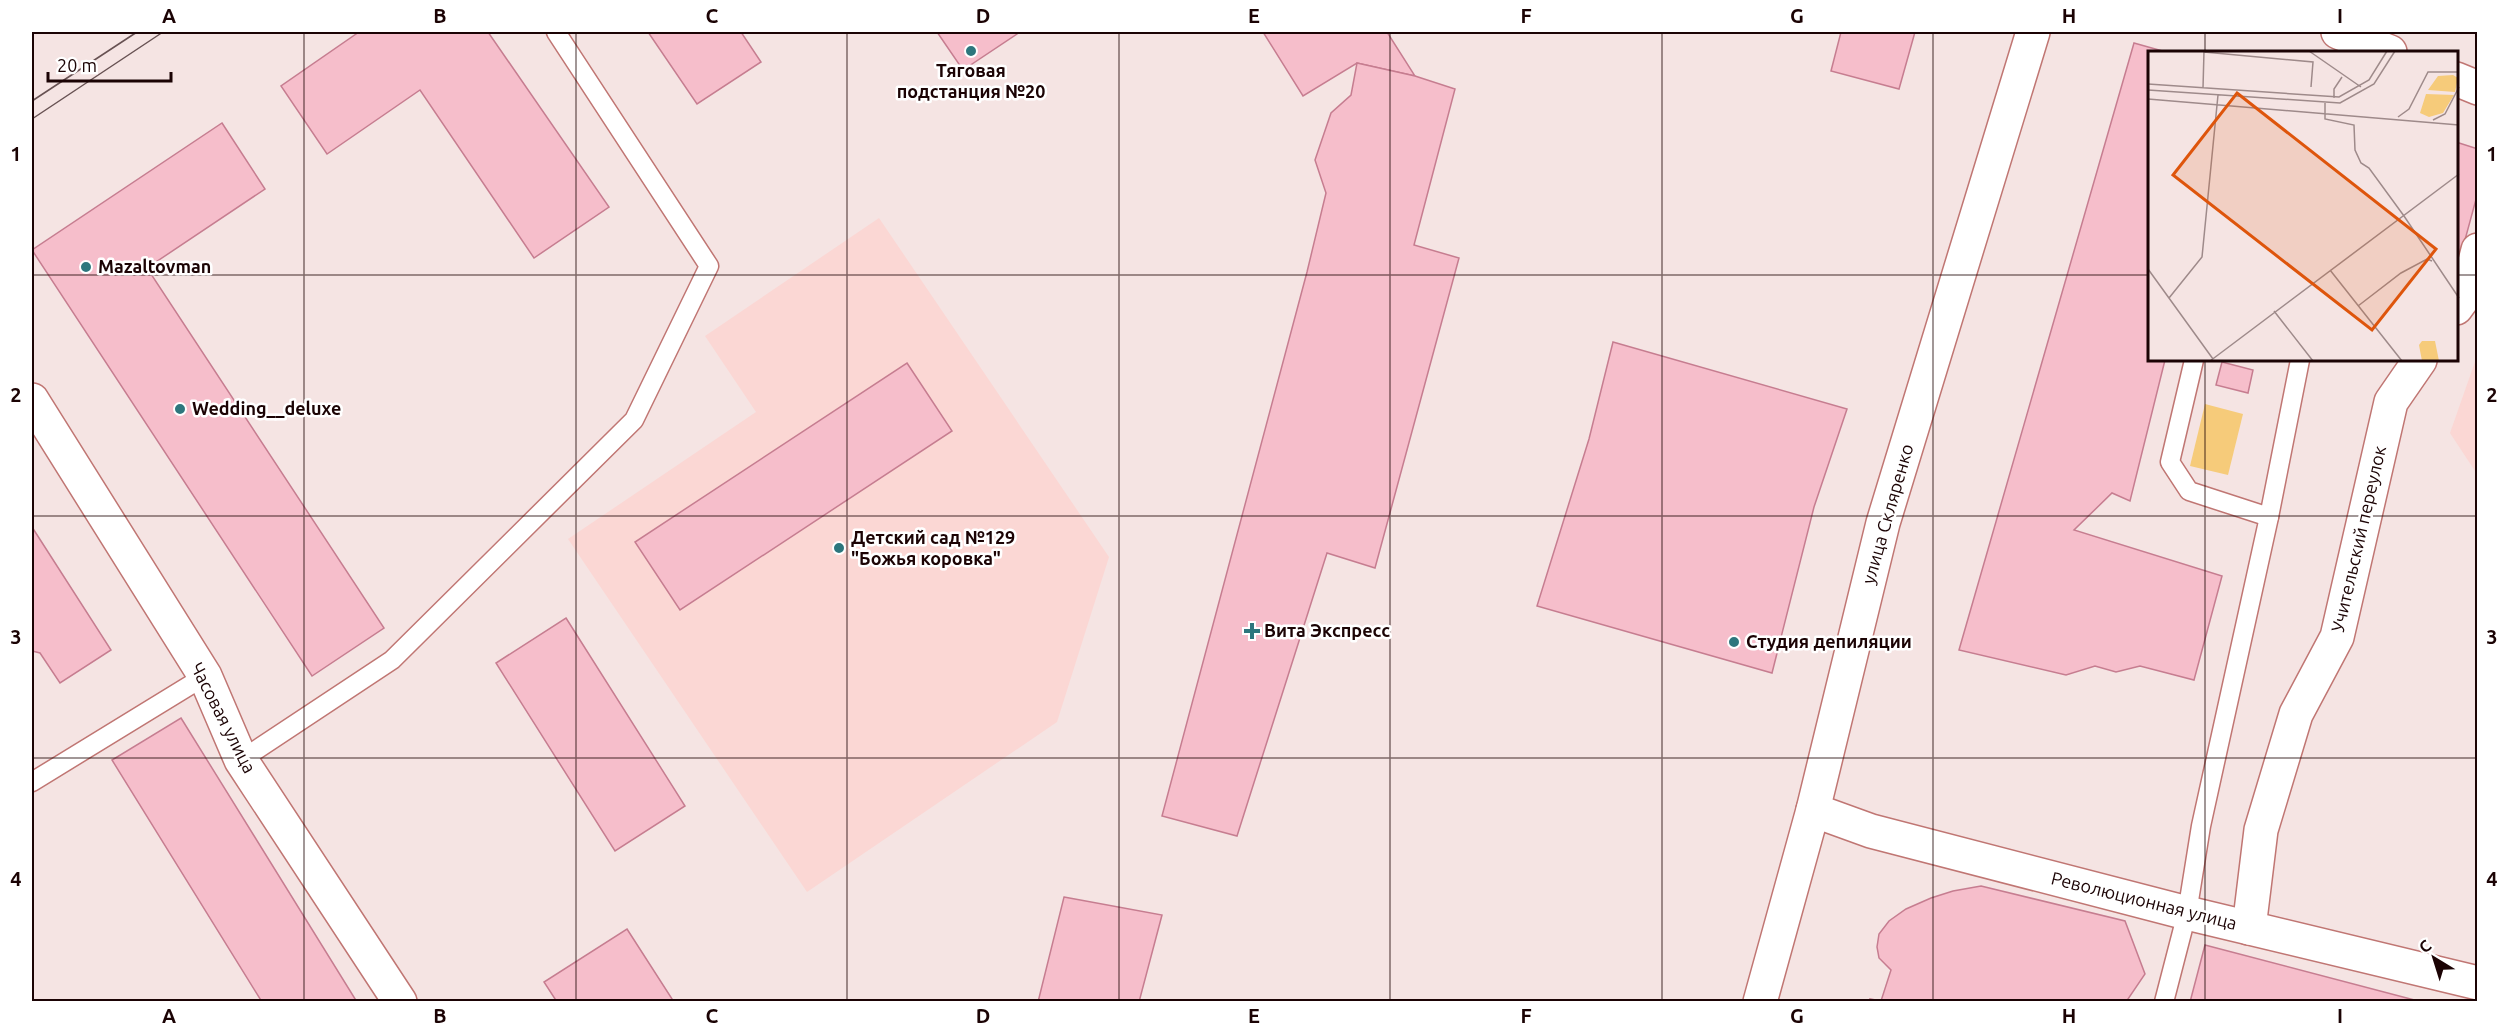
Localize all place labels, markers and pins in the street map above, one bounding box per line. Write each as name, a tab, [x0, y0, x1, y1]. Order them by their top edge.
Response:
marker: Тяговая подстанция №20	[964, 44, 978, 58]
place label: Тяговая подстанция №20	[897, 60, 1045, 101]
place label: Mazaltovman	[98, 256, 211, 276]
marker: Mazaltovman	[79, 260, 93, 274]
place label: Wedding__deluxe	[192, 398, 341, 418]
marker: Wedding__deluxe	[173, 402, 187, 416]
place label: Детский сад №129 "Божья коровка"	[851, 527, 1015, 568]
marker: Детский сад №129 "Божья коровка"	[832, 541, 846, 555]
place label: Вита Экспресс	[1264, 620, 1390, 640]
marker: Вита Экспресс	[1245, 624, 1259, 638]
place label: Студия депиляции	[1746, 631, 1912, 651]
marker: Студия депиляции	[1727, 635, 1741, 649]

